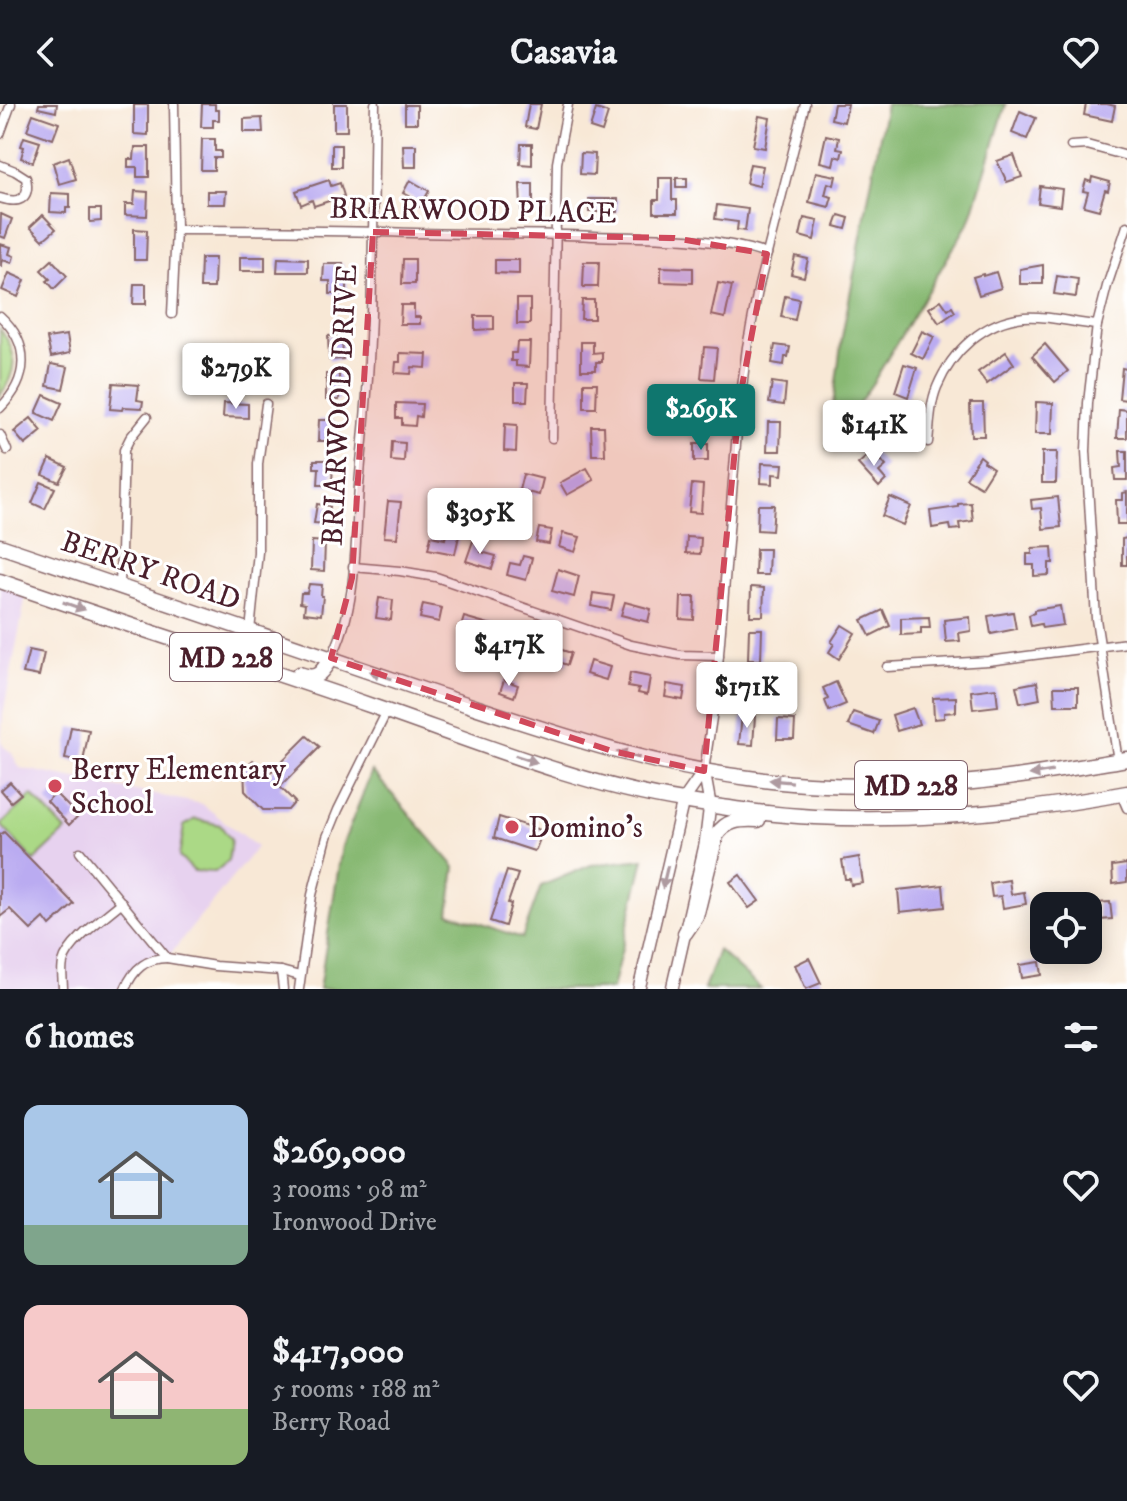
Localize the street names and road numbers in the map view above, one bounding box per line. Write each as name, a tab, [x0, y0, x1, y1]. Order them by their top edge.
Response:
street label: BRIARWOOD PLACE	[329, 190, 617, 233]
street label: BRIARWOOD DRIVE	[315, 263, 366, 547]
street label: BERRY ROAD	[56, 523, 245, 619]
road number: MD 228	[170, 633, 282, 681]
road number: MD 228	[855, 761, 967, 809]

